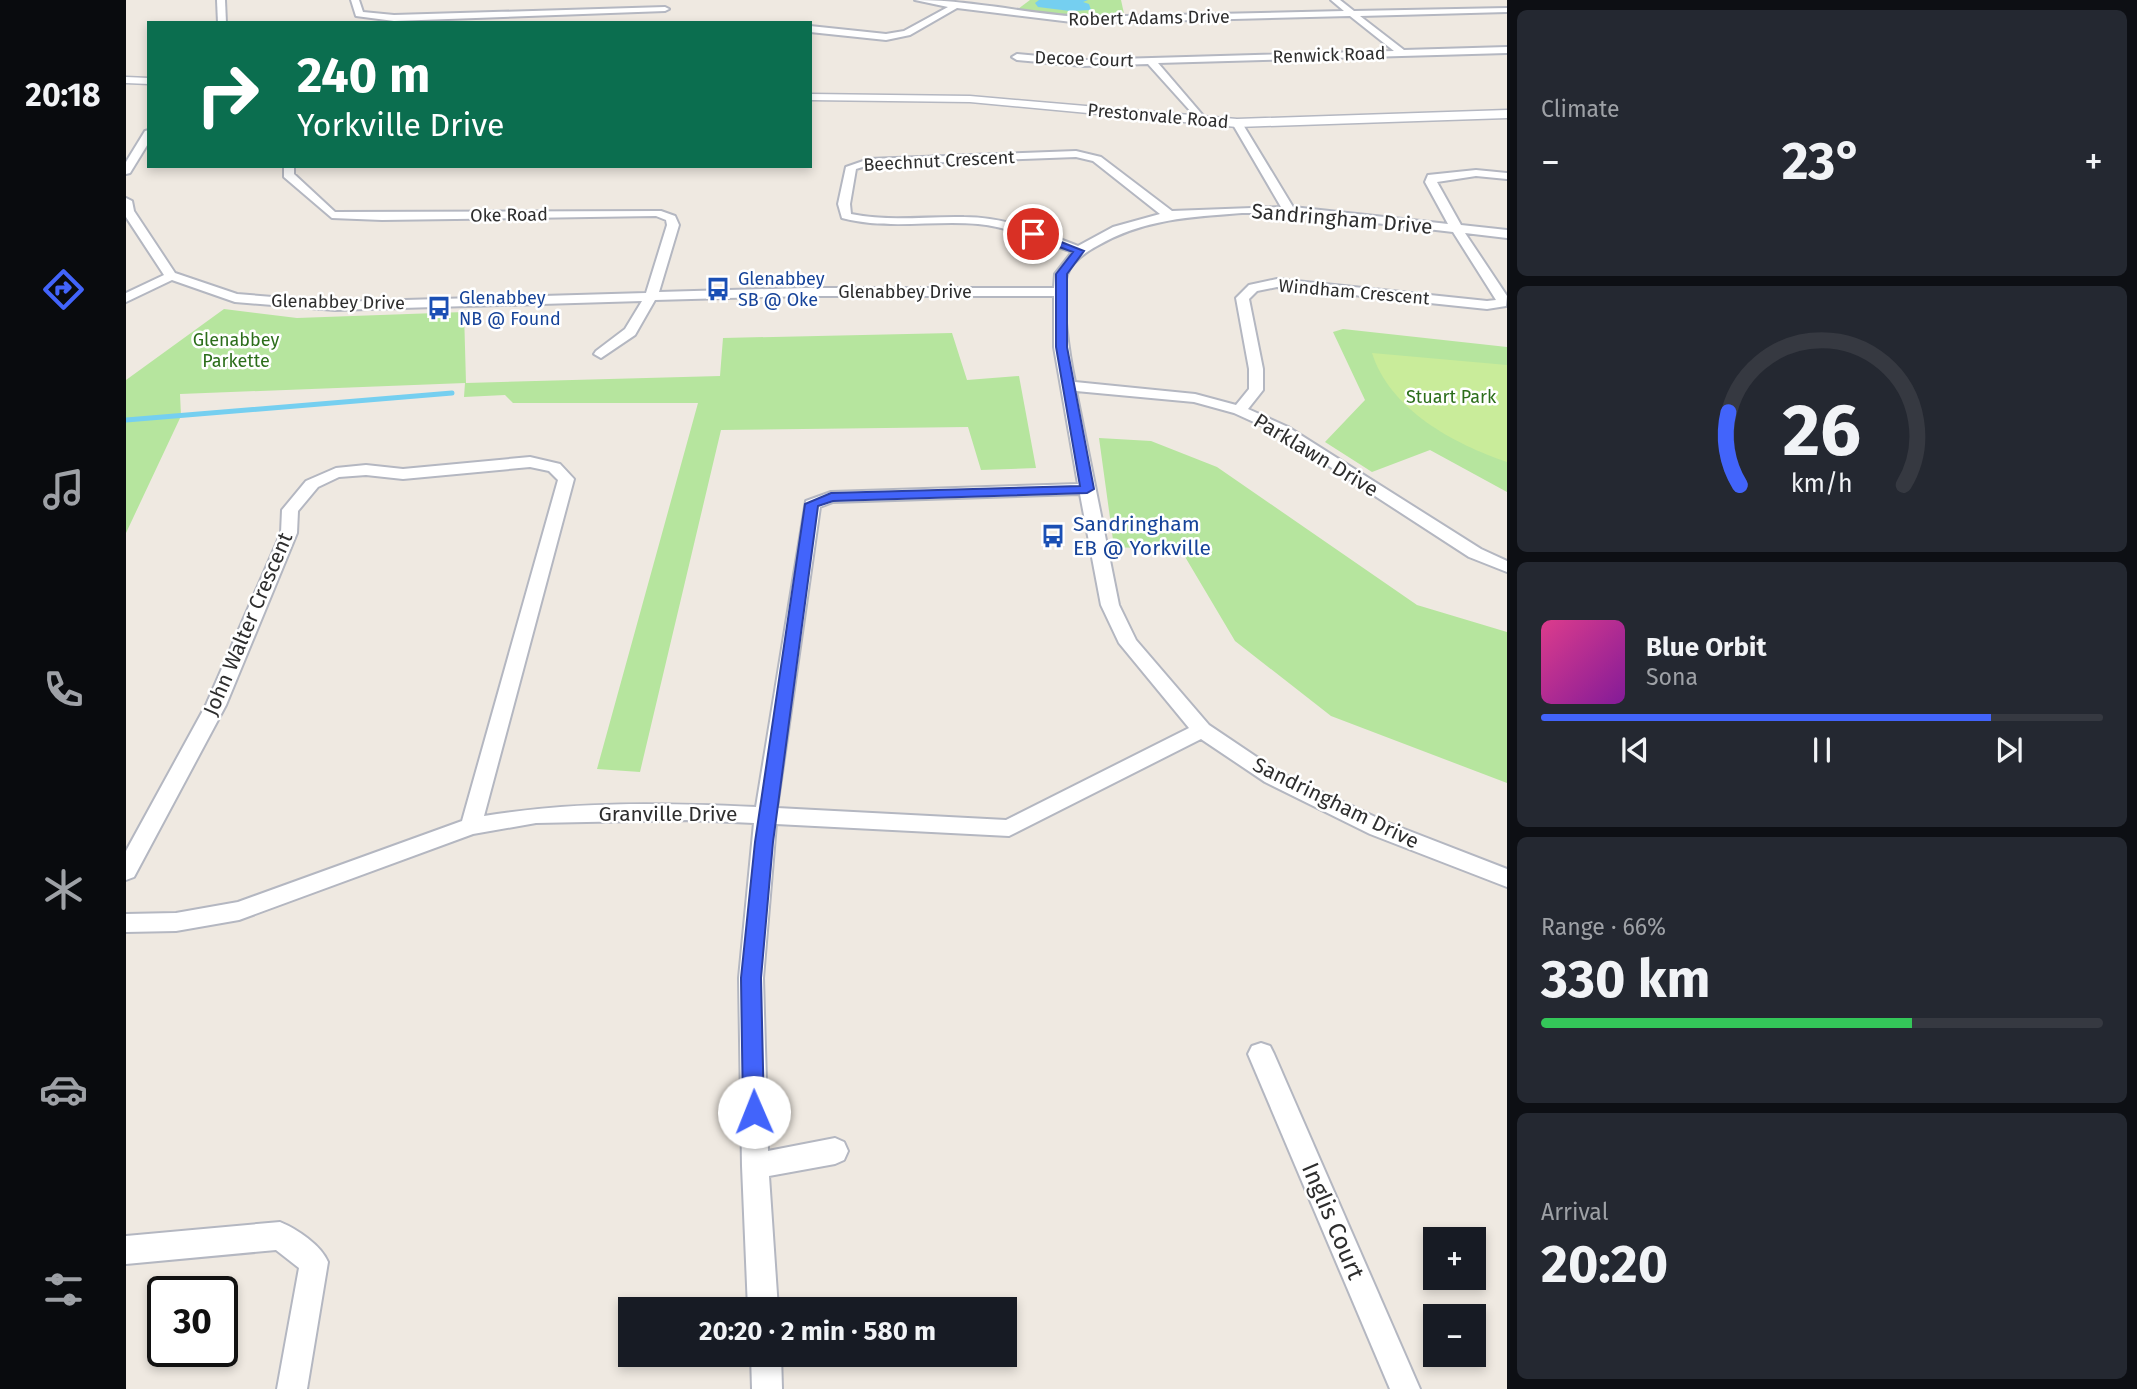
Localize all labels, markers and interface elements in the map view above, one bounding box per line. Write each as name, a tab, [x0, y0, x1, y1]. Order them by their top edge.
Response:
street label: Robert Adams Drive	[1068, 6, 1230, 30]
street label: Renwick Road	[1272, 42, 1386, 68]
text: 240 m	[297, 46, 430, 105]
street label: Decoe Court	[1034, 46, 1134, 72]
icon: right	[182, 49, 273, 140]
text: 20:18	[25, 76, 101, 114]
text: Climate	[1541, 95, 1620, 123]
street label: Prestonvale Road	[1087, 99, 1229, 133]
text: Yorkville Drive	[297, 106, 504, 144]
text: 23°	[1782, 130, 1862, 193]
text: −	[1541, 139, 1560, 185]
text: +	[2084, 139, 2103, 185]
street label: Beechnut Crescent	[863, 146, 1016, 176]
street label: Sandringham Drive	[1250, 198, 1434, 240]
street label: Oke Road	[470, 203, 548, 227]
pin	[1003, 204, 1063, 264]
icon: arrive	[1014, 215, 1052, 253]
icon: directions	[39, 265, 88, 314]
place label: Glenabbey SB @ Oke	[738, 268, 825, 311]
street label: Windham Crescent	[1278, 274, 1431, 310]
bus stop icon: Glenabbey SB @ Oke	[704, 275, 732, 303]
street label: Glenabbey Drive	[838, 281, 972, 303]
place label: Glenabbey NB @ Found	[459, 287, 561, 330]
street label: Glenabbey Drive	[271, 290, 405, 314]
bus stop icon: Glenabbey NB @ Found	[425, 294, 453, 322]
park label: Glenabbey Parkette	[193, 329, 279, 372]
park label: Stuart Park	[1406, 386, 1497, 408]
text: 26	[1783, 387, 1861, 474]
street label: Parklawn Drive	[1249, 408, 1383, 502]
icon: music	[39, 465, 88, 514]
text: km/h	[1791, 468, 1853, 498]
place label: Sandringham EB @ Yorkville	[1073, 511, 1211, 561]
bus stop icon: Sandringham EB @ Yorkville	[1039, 522, 1067, 550]
street label: John Walter Crescent	[198, 528, 299, 719]
text: Blue Orbit	[1646, 632, 1766, 663]
text: Sona	[1646, 663, 1698, 691]
icon: phone	[39, 665, 88, 714]
icon: previous	[1616, 731, 1654, 769]
icon: pause	[1803, 731, 1841, 769]
icon: next	[1990, 731, 2028, 769]
street label: Sandringham Drive	[1249, 752, 1423, 854]
street label: Granville Drive	[599, 801, 737, 827]
icon: climate	[39, 865, 88, 914]
text: Range · 66%	[1541, 913, 1666, 941]
text: 330 km	[1541, 948, 1710, 1011]
icon: car	[39, 1065, 88, 1114]
position arrow	[717, 1075, 791, 1149]
street label: Inglis Court	[1296, 1159, 1370, 1284]
text: Arrival	[1541, 1198, 1608, 1226]
map controls	[1423, 1227, 1486, 1367]
button: +	[1423, 1227, 1486, 1290]
text: 20:20	[1541, 1233, 1668, 1296]
icon: filters	[39, 1265, 88, 1314]
speed limit sign: 30	[147, 1276, 238, 1367]
button: −	[1423, 1304, 1486, 1367]
text: 20:20 · 2 min · 580 m	[699, 1316, 936, 1347]

